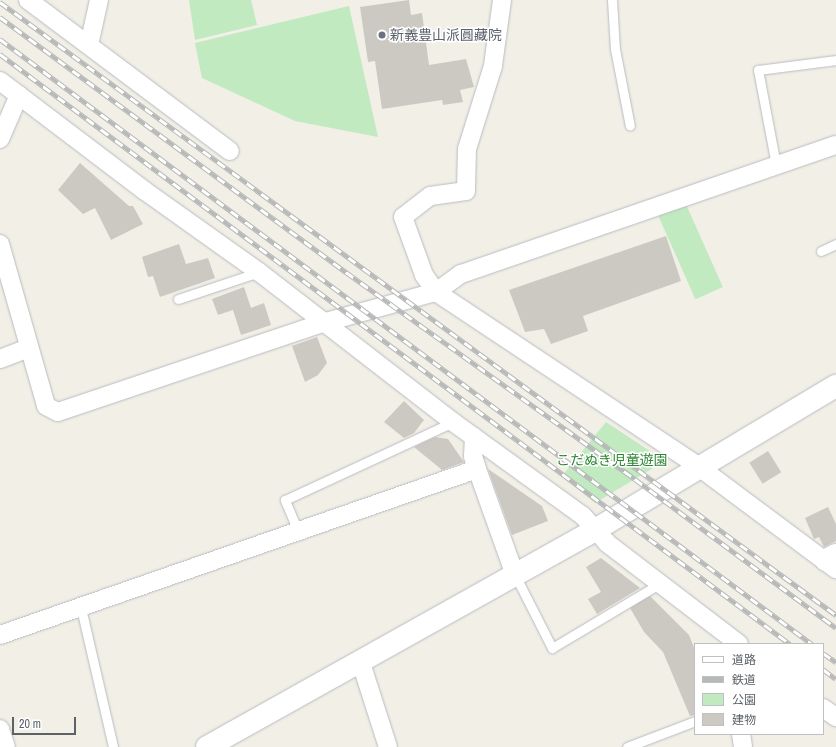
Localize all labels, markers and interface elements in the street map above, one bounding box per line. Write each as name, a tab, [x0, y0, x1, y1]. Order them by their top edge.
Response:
place label: 新義豊山派圓藏院	[390, 27, 502, 43]
marker: 新義豊山派圓藏院	[377, 30, 387, 40]
park label: こだぬき児童遊園	[556, 452, 668, 468]
legend	[694, 643, 824, 735]
text: 道路	[732, 652, 756, 668]
text: 鉄道	[732, 672, 756, 688]
text: 公園	[732, 692, 756, 708]
scale bar	[14, 709, 78, 735]
text: 建物	[732, 712, 756, 728]
text: 20 m	[19, 716, 41, 732]

